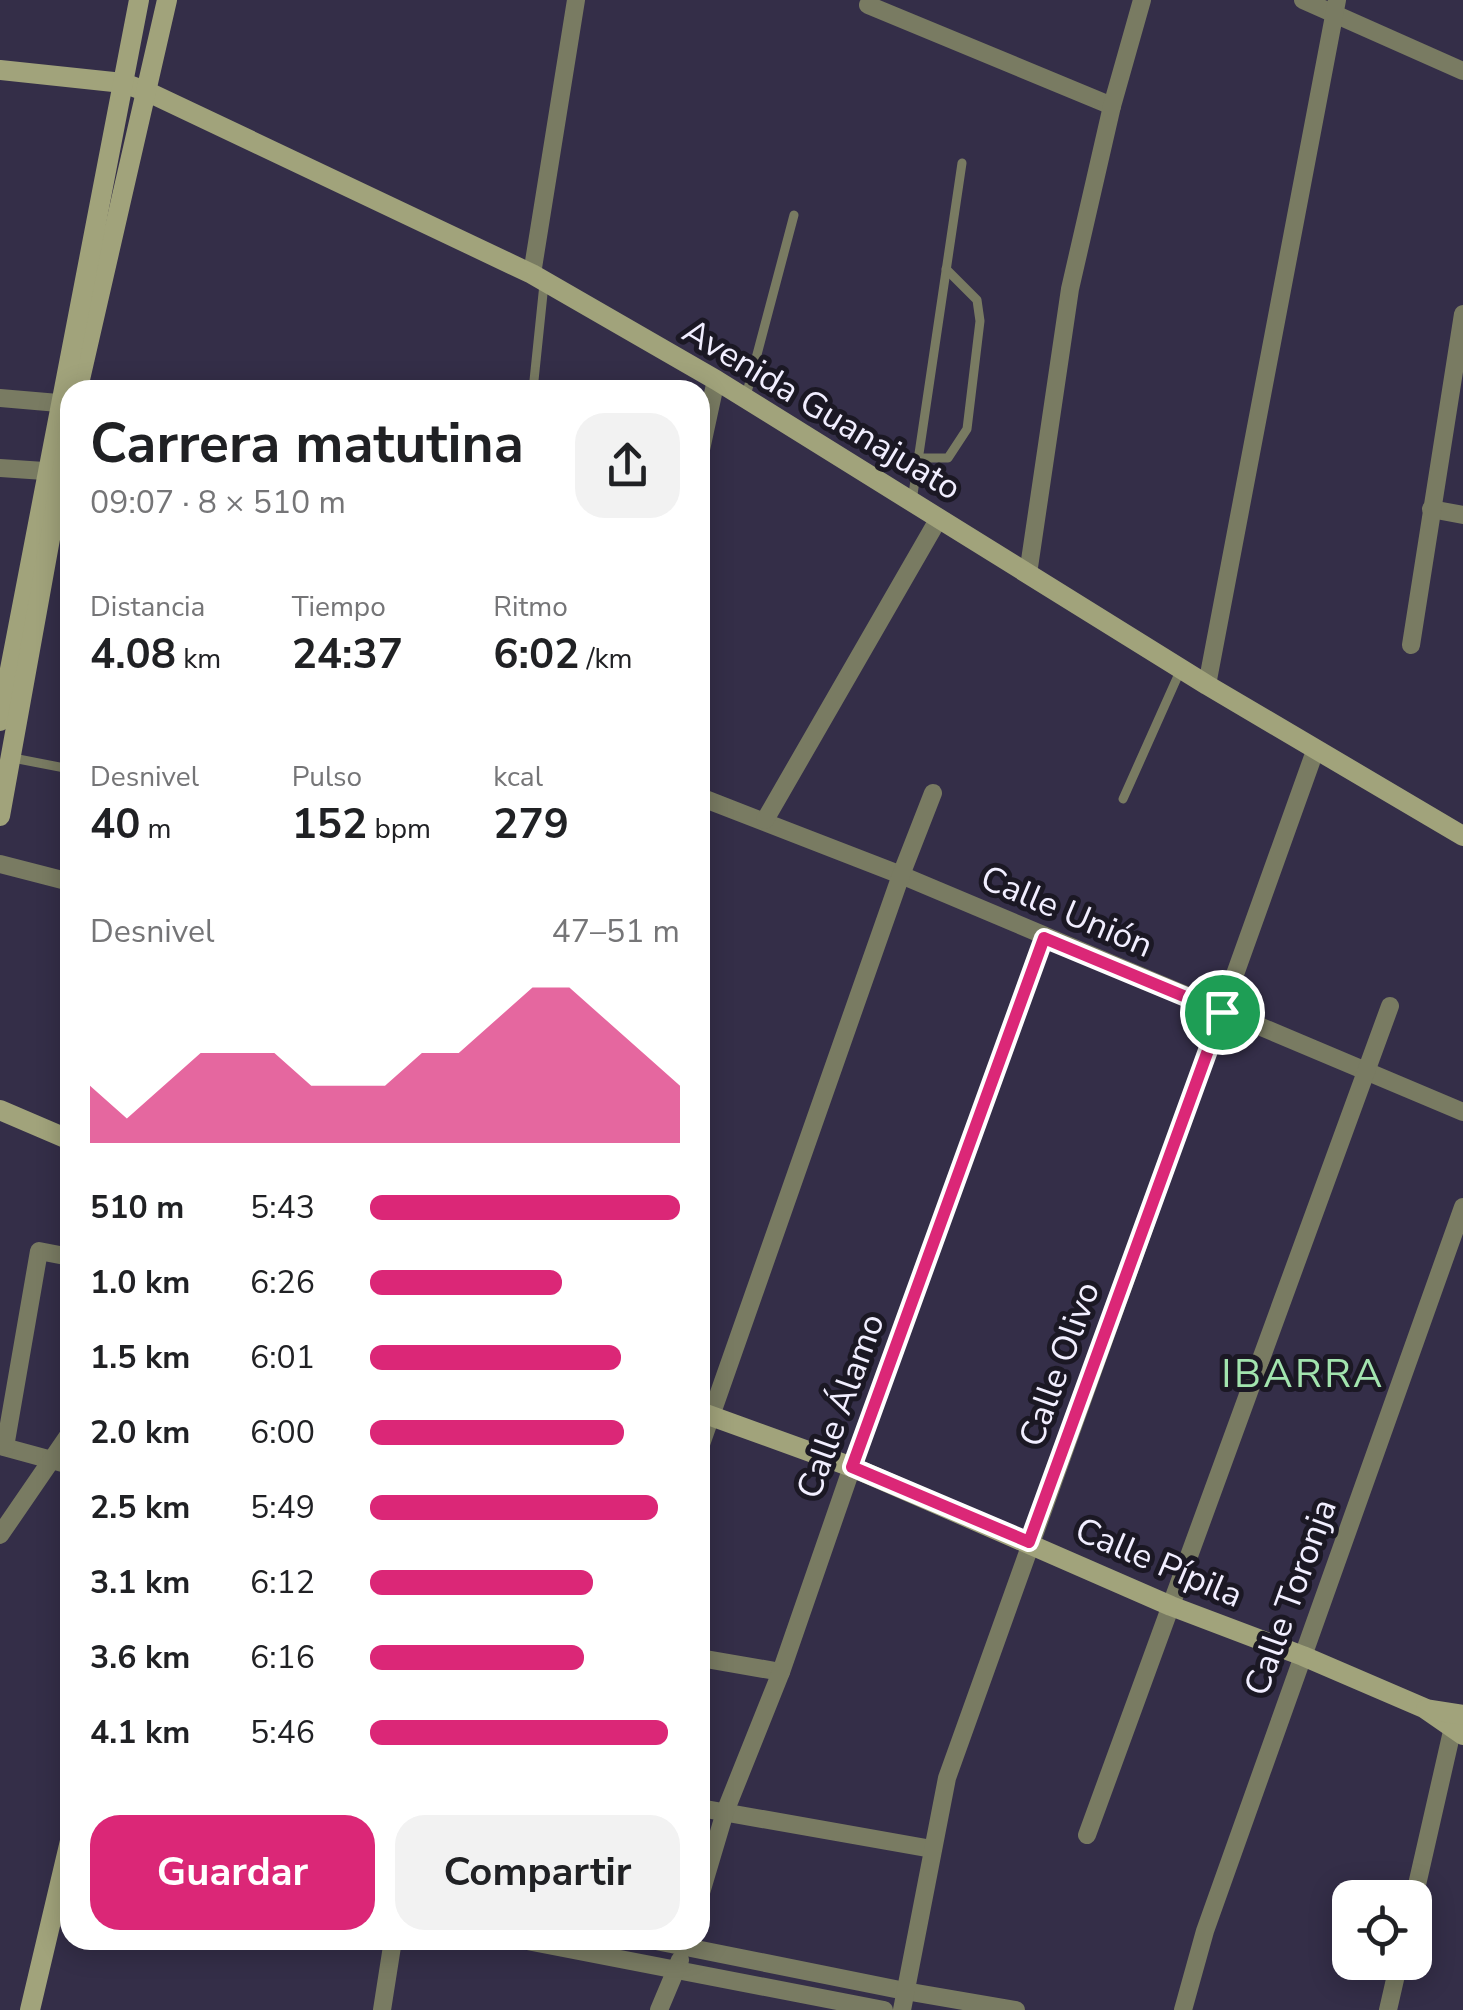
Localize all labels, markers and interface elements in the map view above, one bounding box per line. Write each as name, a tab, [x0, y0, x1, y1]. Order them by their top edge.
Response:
street label: Avenida Guanajuato	[674, 308, 970, 511]
text: Carrera matutina	[90, 406, 524, 481]
button: share	[575, 413, 680, 518]
text: 09:07 · 8 × 510 m	[90, 481, 346, 524]
text: Distancia	[90, 588, 205, 626]
text: Tiempo	[292, 588, 386, 626]
text: Ritmo	[493, 588, 568, 626]
text: 4.08	[90, 626, 176, 683]
text: 24:37	[292, 626, 403, 683]
text: 6:02	[493, 626, 579, 683]
text: km	[176, 640, 221, 678]
text: /km	[579, 640, 632, 678]
text: Desnivel	[90, 758, 199, 796]
text: Pulso	[292, 758, 362, 796]
text: kcal	[493, 758, 543, 796]
text: 40	[90, 796, 140, 853]
text: 152	[292, 796, 367, 853]
text: 279	[493, 796, 569, 853]
text: m	[140, 810, 172, 848]
text: bpm	[367, 810, 431, 848]
street label: Calle Unión	[974, 854, 1160, 969]
text: Desnivel	[90, 910, 215, 953]
text: 47–51 m	[552, 910, 680, 953]
pin	[1180, 970, 1265, 1055]
icon: arrive	[1195, 985, 1250, 1040]
text: 510 m	[90, 1186, 184, 1229]
text: 5:43	[250, 1186, 315, 1229]
text: 1.0 km	[90, 1261, 190, 1304]
text: 6:26	[250, 1261, 315, 1304]
street label: Calle Olivo	[1008, 1275, 1111, 1453]
street label: Calle Álamo	[785, 1307, 896, 1505]
text: 1.5 km	[90, 1336, 190, 1379]
text: 6:01	[250, 1336, 315, 1379]
district label: IBARRA	[1221, 1347, 1385, 1401]
text: 2.0 km	[90, 1411, 190, 1454]
text: 6:00	[250, 1411, 315, 1454]
text: 2.5 km	[90, 1486, 190, 1529]
text: 5:49	[250, 1486, 315, 1529]
street label: Calle Toronja	[1233, 1492, 1348, 1702]
street label: Calle Pípila	[1068, 1506, 1250, 1619]
text: 3.1 km	[90, 1561, 190, 1604]
text: 6:12	[250, 1561, 315, 1604]
text: 3.6 km	[90, 1636, 190, 1679]
text: 6:16	[250, 1636, 315, 1679]
text: 4.1 km	[90, 1711, 190, 1754]
text: 5:46	[250, 1711, 315, 1754]
button: Guardar	[90, 1815, 375, 1930]
button: Compartir	[395, 1815, 680, 1930]
map controls	[1332, 1880, 1432, 1980]
button: locate	[1332, 1880, 1432, 1980]

